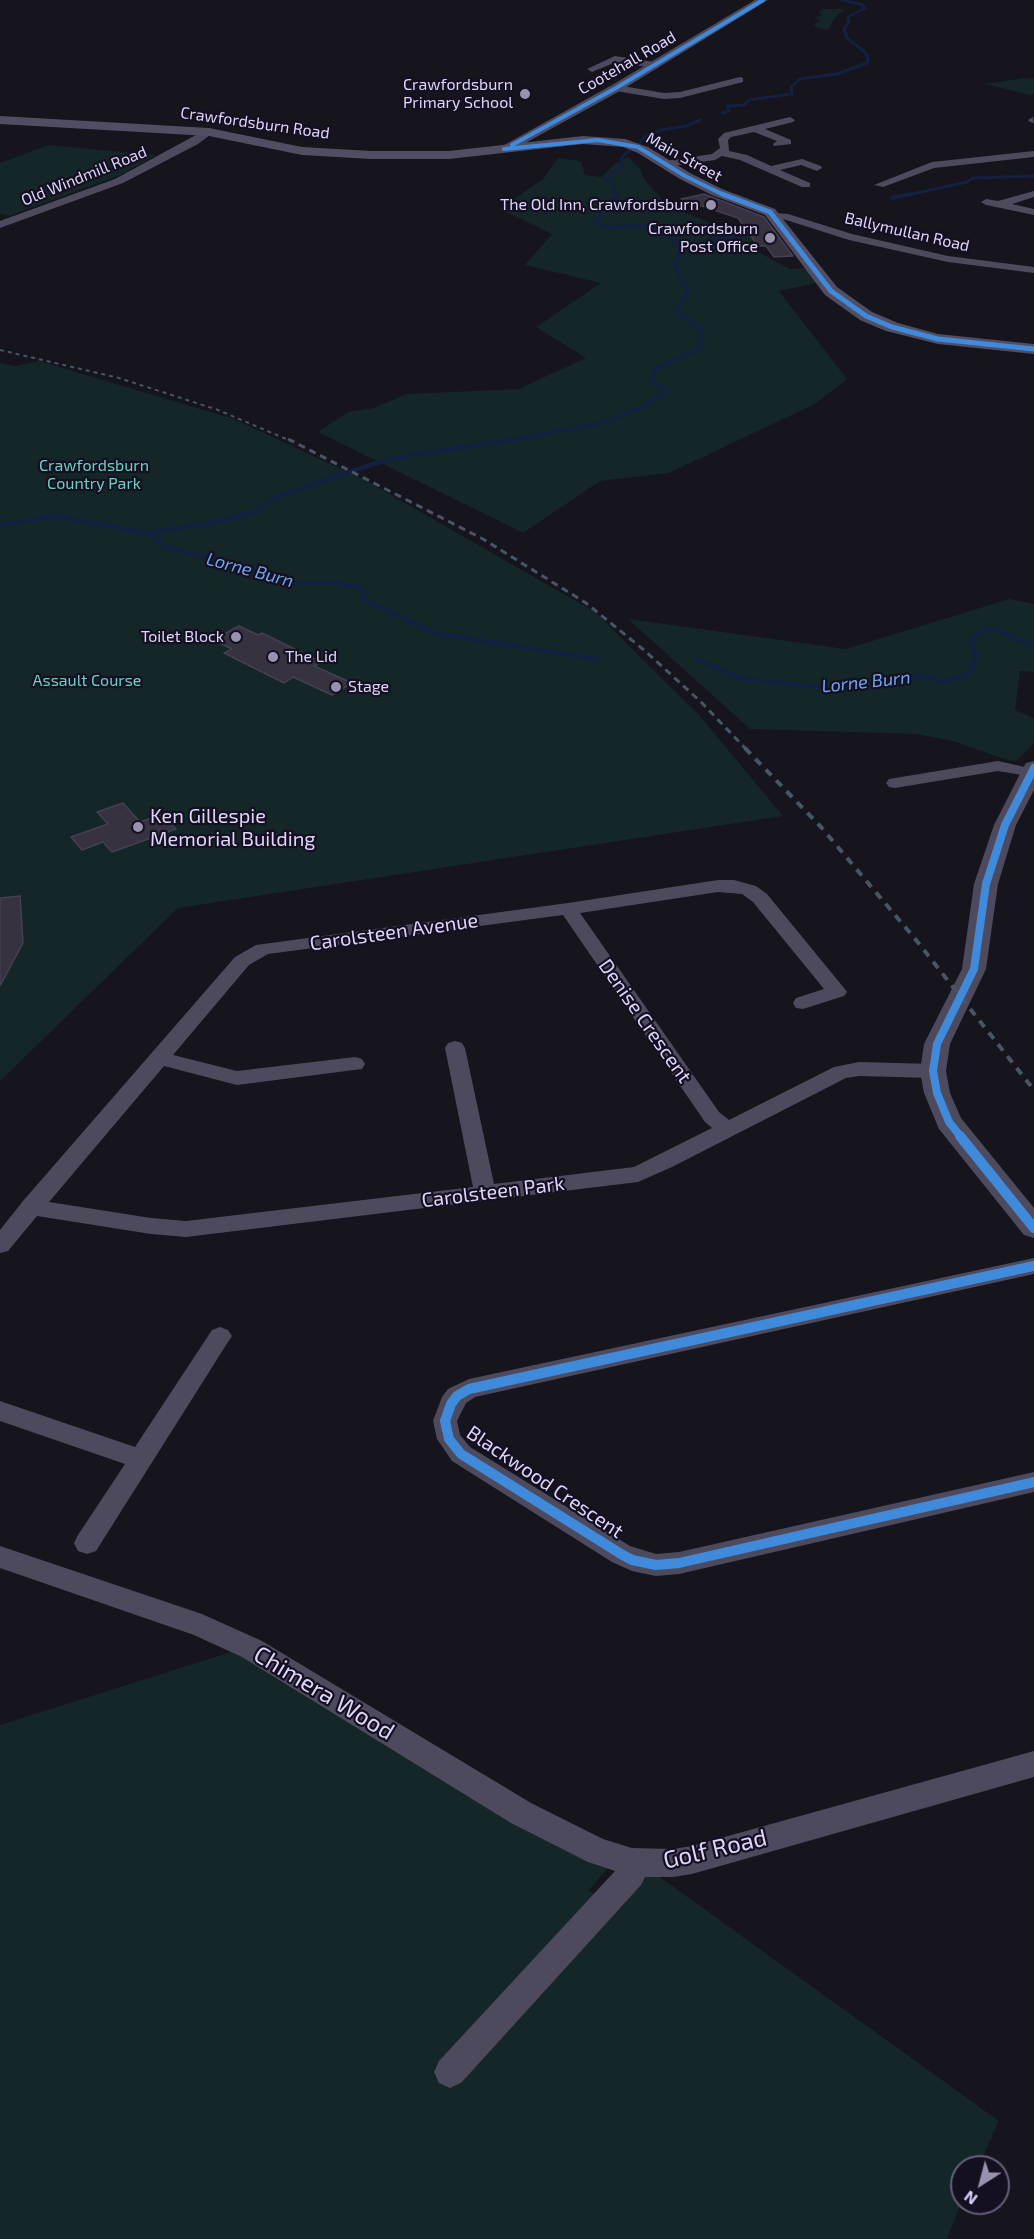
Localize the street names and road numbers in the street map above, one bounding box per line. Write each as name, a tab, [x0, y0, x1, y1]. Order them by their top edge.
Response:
street label: Cootehall Road	[575, 27, 679, 99]
street label: Crawfordsburn Road	[179, 103, 331, 143]
street label: Main Street	[643, 128, 725, 186]
street label: Old Windmill Road	[18, 142, 150, 210]
street label: Ballymullan Road	[843, 208, 971, 256]
street label: Carolsteen Avenue	[308, 908, 480, 956]
street label: Denise Crescent	[593, 954, 697, 1088]
street label: Carolsteen Park	[420, 1171, 566, 1213]
street label: Blackwood Crescent	[462, 1421, 628, 1543]
street label: Chimera Wood	[248, 1640, 400, 1746]
street label: Golf Road	[660, 1823, 770, 1875]

